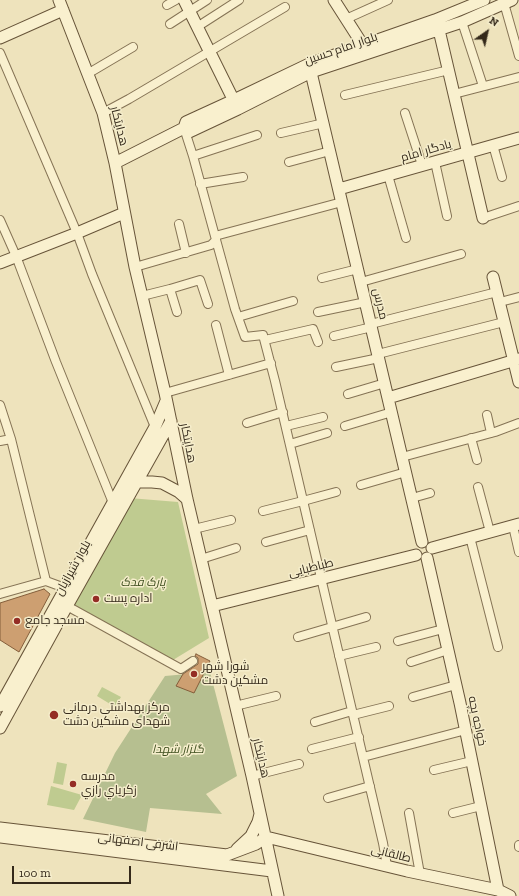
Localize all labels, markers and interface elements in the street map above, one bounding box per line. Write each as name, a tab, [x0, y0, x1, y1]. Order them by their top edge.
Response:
north arrow	[467, 12, 507, 52]
text: N	[487, 14, 501, 29]
street label: بلوار امام حسین	[302, 30, 380, 68]
street label: هدایتکار	[107, 105, 131, 147]
street label: یادگار امام	[399, 137, 453, 165]
street label: مدرس	[369, 287, 391, 321]
street label: هدایتکار	[177, 422, 199, 464]
street label: بلوار شیرازیان	[52, 538, 94, 598]
street label: طباطبایی	[287, 555, 335, 581]
park label: پارک فدک	[120, 576, 166, 590]
place label: اداره پست	[104, 592, 152, 606]
marker: اداره پست	[91, 594, 101, 604]
place label: مسجد جامع	[25, 614, 85, 628]
marker: مسجد جامع	[12, 616, 22, 626]
place label: شورا شهر مشکین دشت	[202, 660, 268, 688]
marker: شورا شهر مشکین دشت	[189, 669, 199, 679]
street label: خواجه بچه	[465, 695, 489, 747]
place label: مرکز بهداشتی درمانی شهدای مشکین دشت	[63, 701, 170, 729]
marker: مرکز بهداشتی درمانی شهدای مشکین دشت	[48, 709, 60, 721]
street label: هدایتکار	[249, 737, 273, 779]
park label: گلزار شهدا	[152, 743, 204, 757]
place label: مدرسه زكرياي رازي	[81, 770, 137, 798]
marker: مدرسه زكرياي رازي	[68, 779, 78, 789]
street label: اشرفی اصفهانی	[97, 830, 179, 854]
street label: طالقانی	[369, 842, 413, 866]
scale bar	[14, 858, 133, 884]
text: 100 m	[19, 866, 51, 880]

